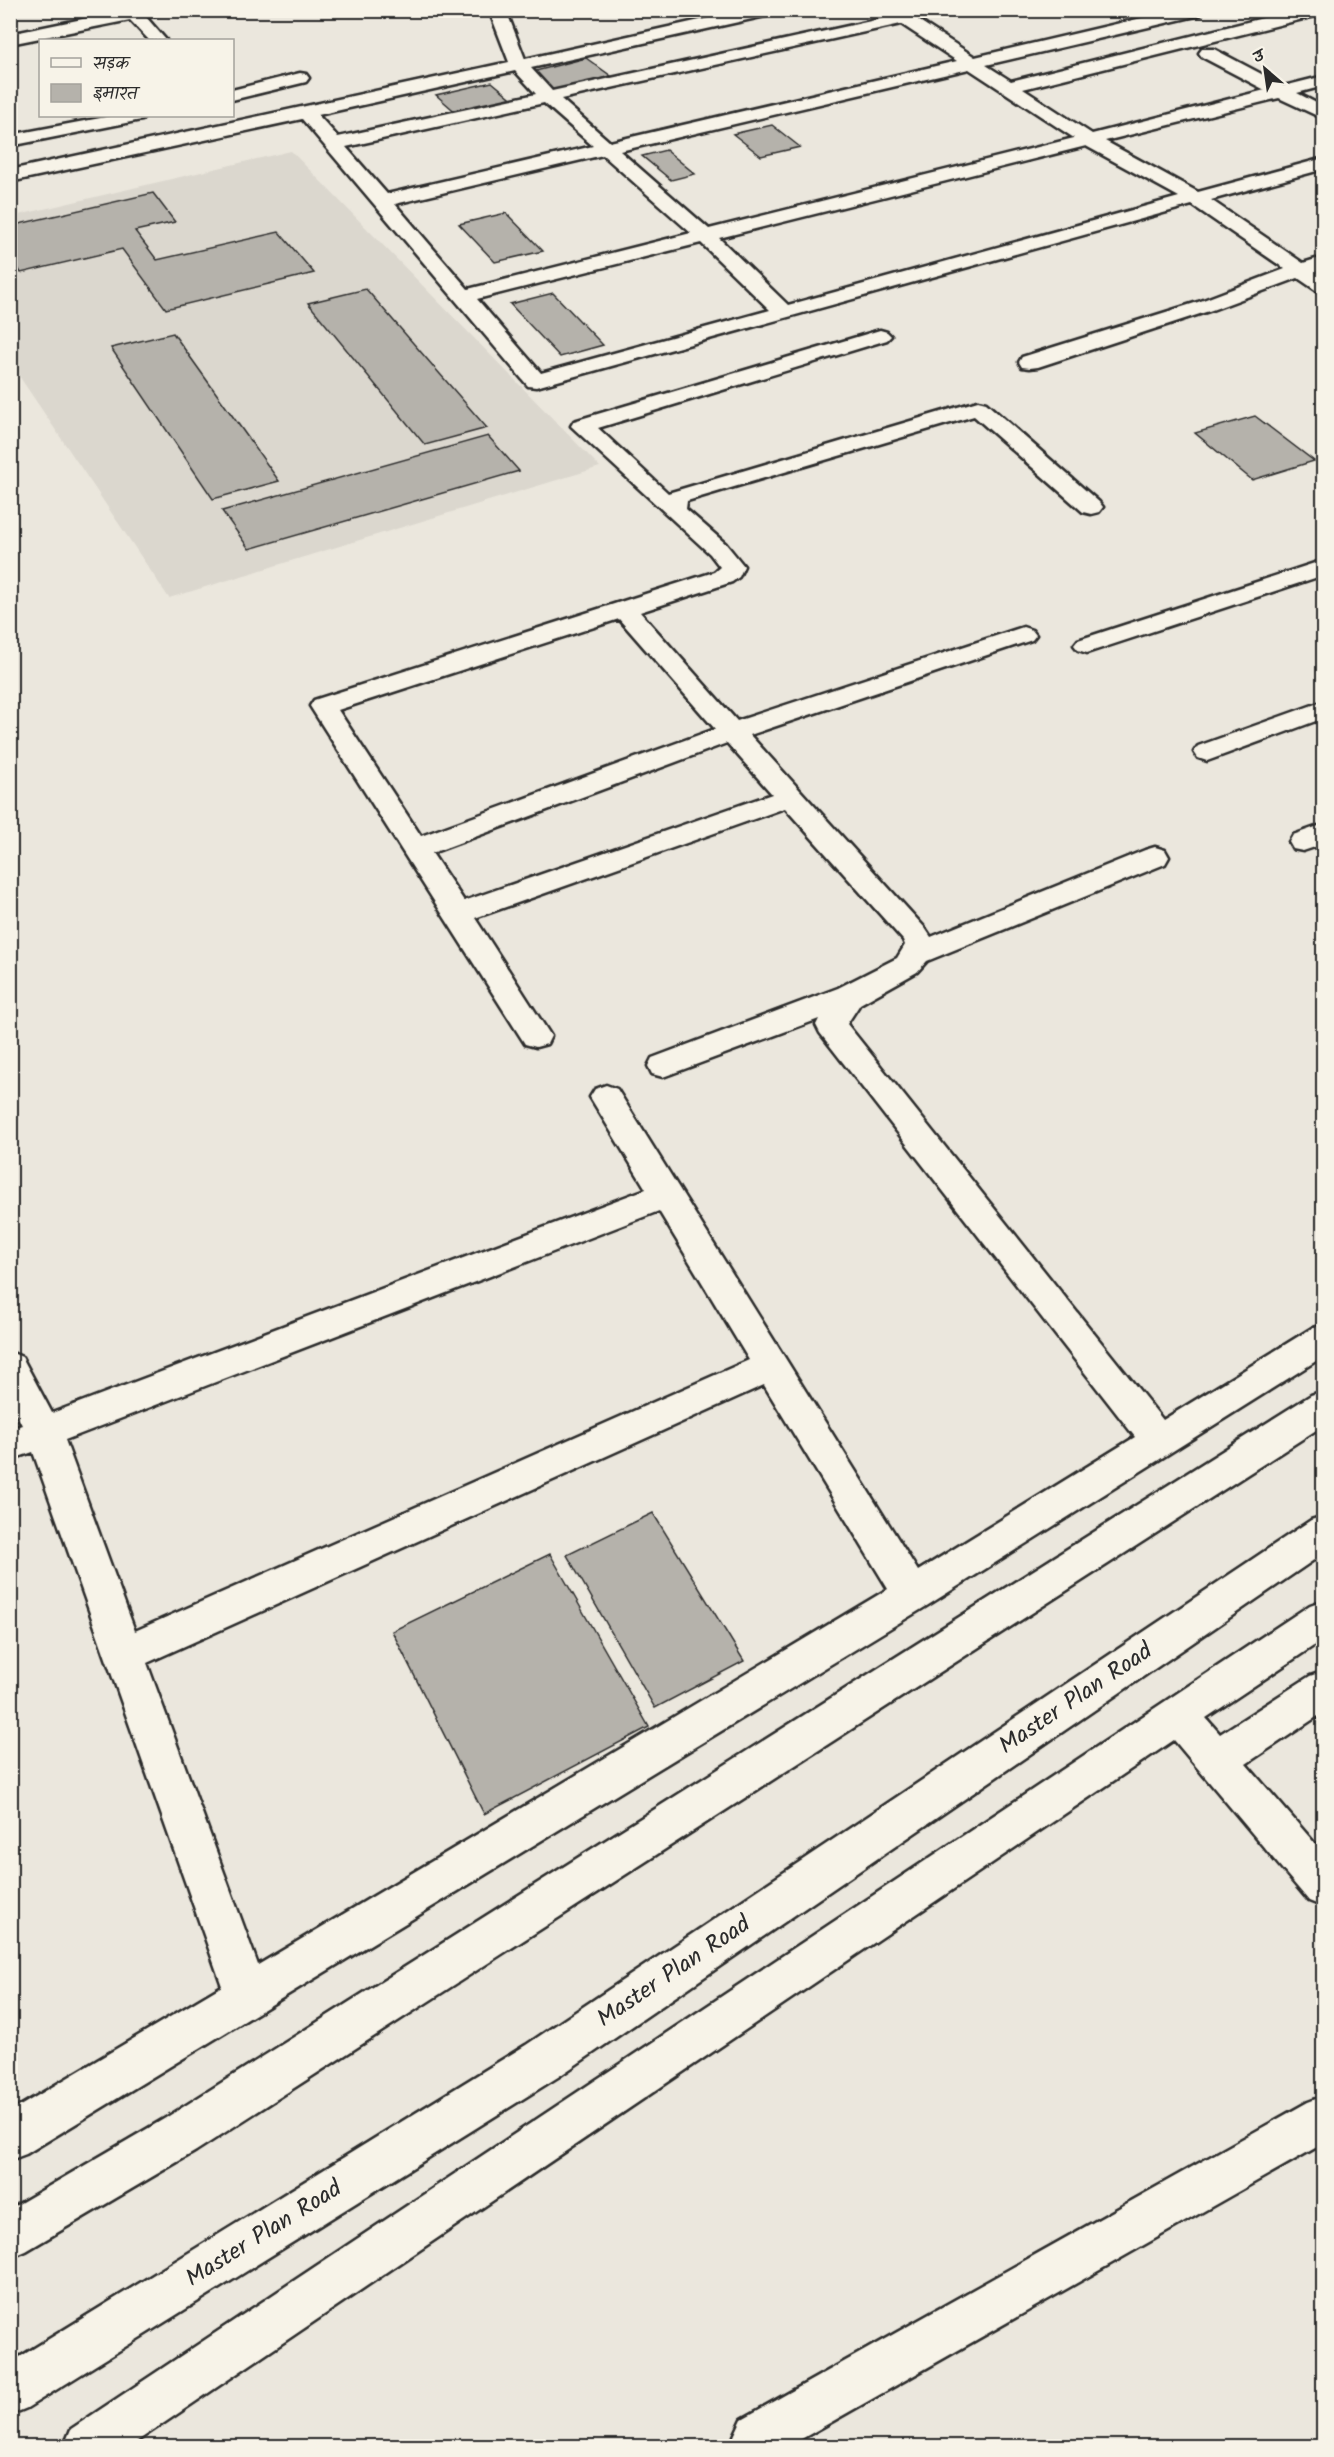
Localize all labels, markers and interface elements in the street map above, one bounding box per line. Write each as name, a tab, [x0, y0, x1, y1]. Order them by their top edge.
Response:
legend	[39, 39, 234, 117]
north arrow	[1235, 39, 1295, 99]
text: उ	[1248, 42, 1271, 71]
text: सड़क	[93, 50, 131, 79]
text: इमारत	[93, 80, 141, 109]
street label: Master Plan Road	[991, 1632, 1162, 1765]
street label: Master Plan Road	[589, 1905, 760, 2038]
street label: Master Plan Road	[178, 2170, 351, 2298]

